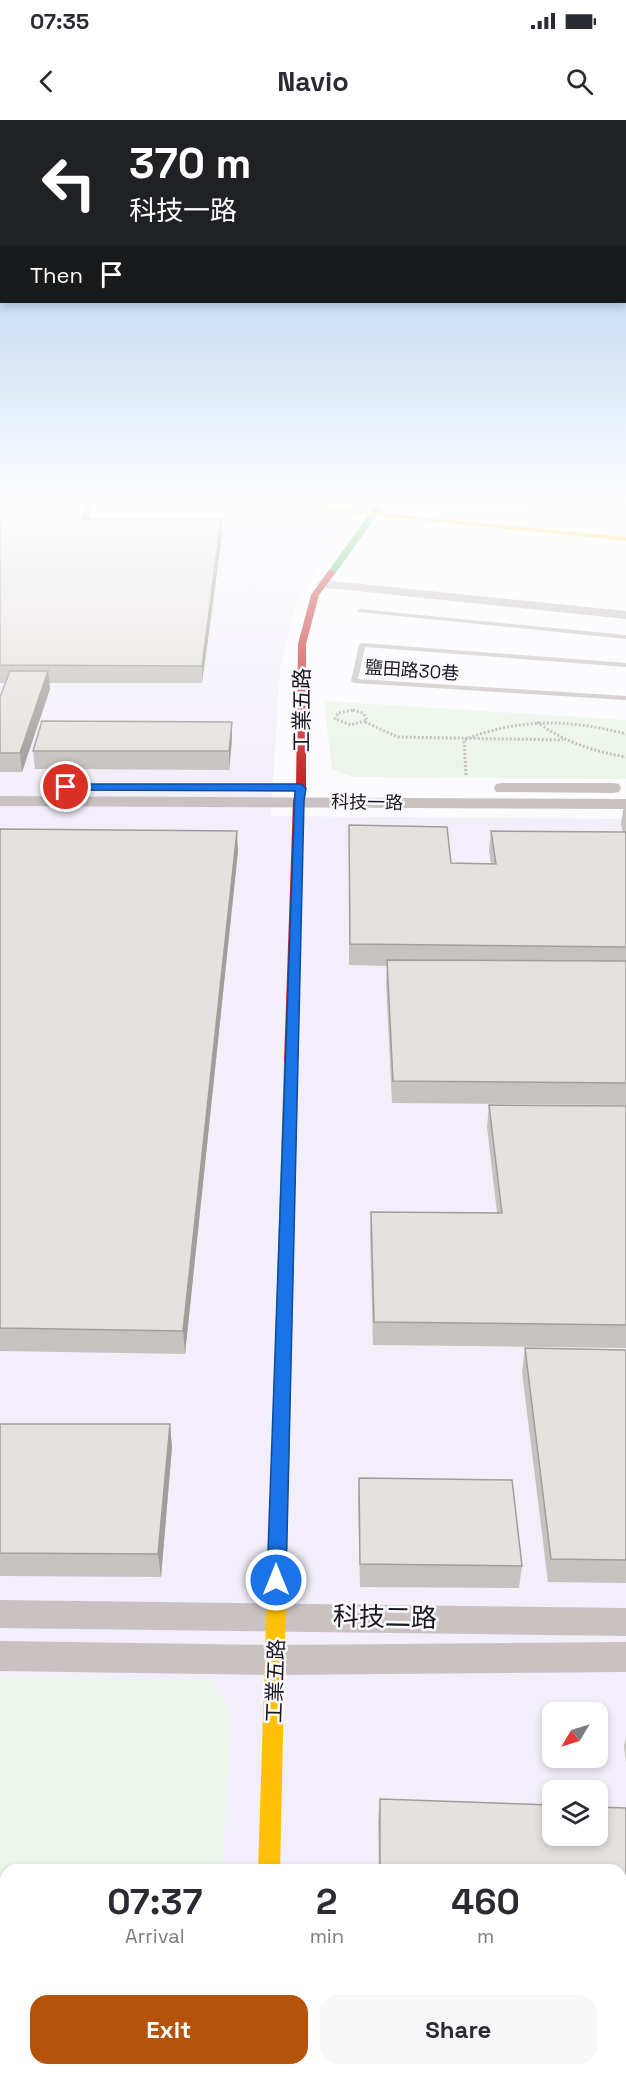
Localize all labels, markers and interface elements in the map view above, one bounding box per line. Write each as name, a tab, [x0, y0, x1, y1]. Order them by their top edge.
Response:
text: 07:35	[30, 7, 89, 35]
text: Navio	[277, 64, 349, 99]
icon: back	[30, 65, 63, 98]
icon: search	[563, 65, 596, 98]
text: 370 m	[129, 137, 251, 190]
icon: left	[30, 144, 108, 222]
text: 科技一路	[129, 193, 237, 228]
icon: arrive	[95, 258, 128, 291]
text: Then	[30, 261, 83, 289]
street label: 鹽田路30巷	[364, 655, 460, 685]
street label: 工業五路	[288, 668, 315, 752]
pin	[40, 761, 91, 812]
icon: arrive	[49, 770, 82, 803]
street label: 科技一路	[331, 790, 403, 814]
position arrow	[244, 1548, 308, 1612]
street label: 科技二路	[333, 1599, 437, 1635]
street label: 工業五路	[260, 1639, 290, 1723]
north arrow	[542, 1702, 608, 1768]
map controls	[542, 1702, 608, 1846]
button: layers	[542, 1780, 608, 1846]
text: 07:37	[107, 1879, 202, 1925]
text: 2	[316, 1879, 338, 1925]
text: 460	[451, 1879, 520, 1925]
text: Arrival	[125, 1923, 185, 1949]
text: min	[310, 1923, 344, 1949]
text: m	[477, 1923, 494, 1949]
button: Exit	[30, 1995, 308, 2064]
button: Share	[320, 1995, 597, 2064]

